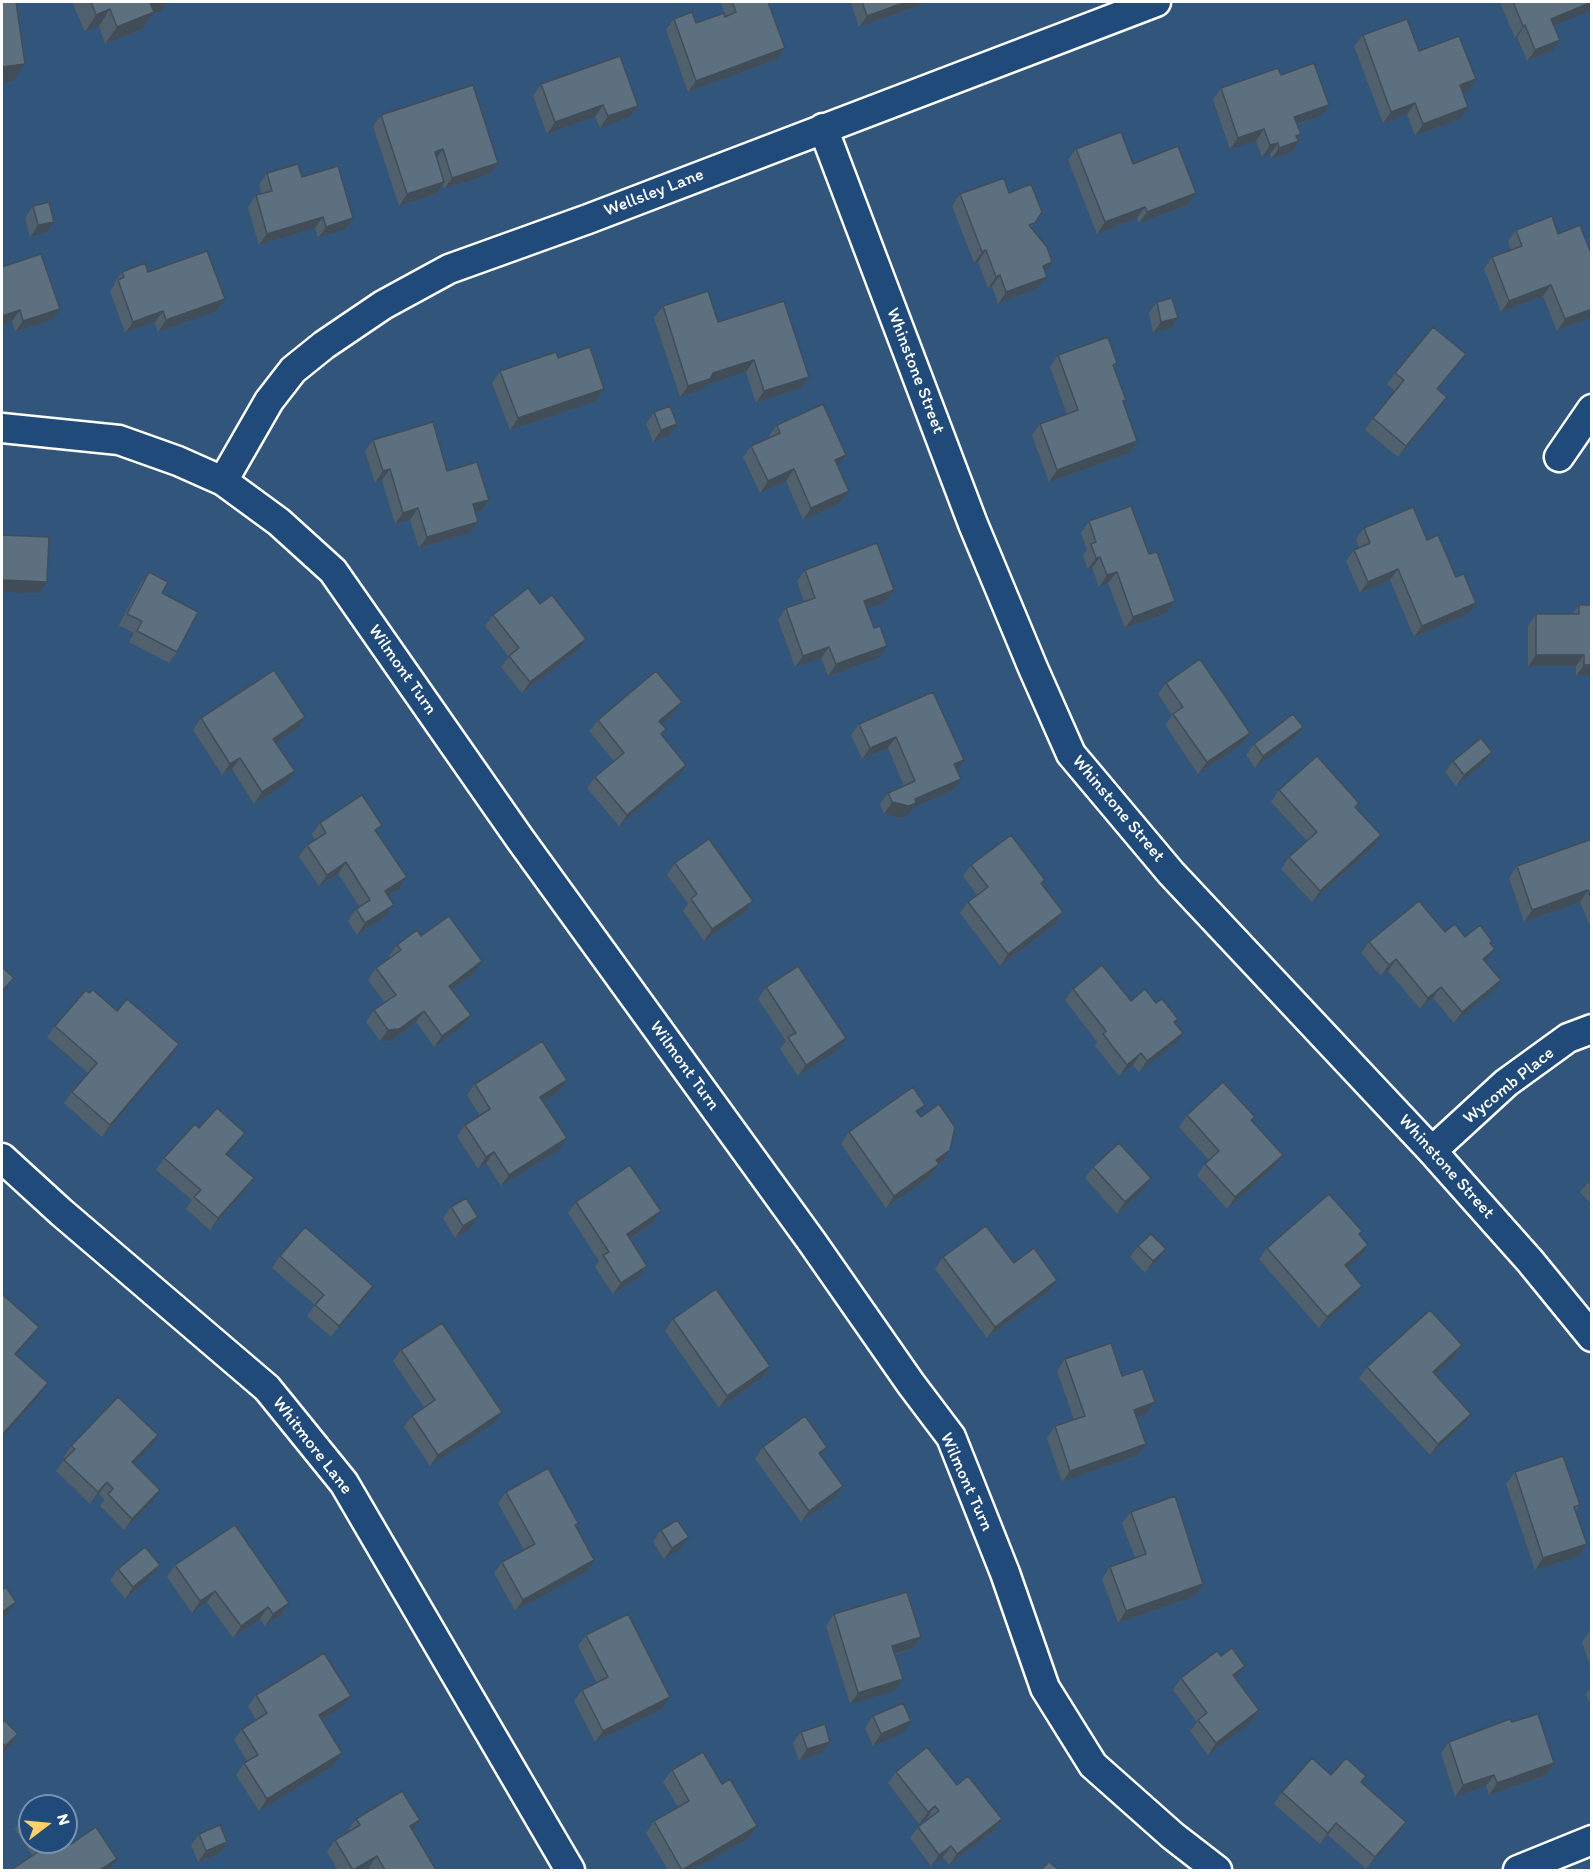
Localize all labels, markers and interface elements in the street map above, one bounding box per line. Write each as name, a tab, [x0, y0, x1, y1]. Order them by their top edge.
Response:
street label: Wellsley Lane	[601, 164, 707, 222]
street label: Whinstone Street	[881, 305, 949, 437]
street label: Wilmont Turn	[363, 621, 441, 719]
street label: Whinstone Street	[1067, 751, 1169, 867]
street label: Wilmont Turn	[644, 1017, 724, 1115]
street label: Wycomb Place	[1459, 1043, 1559, 1129]
street label: Whinstone Street	[1393, 1110, 1499, 1224]
street label: Whitmore Lane	[267, 1393, 357, 1499]
street label: Wilmont Turn	[935, 1430, 997, 1534]
north arrow	[18, 1794, 78, 1854]
text: N	[53, 1812, 74, 1827]

